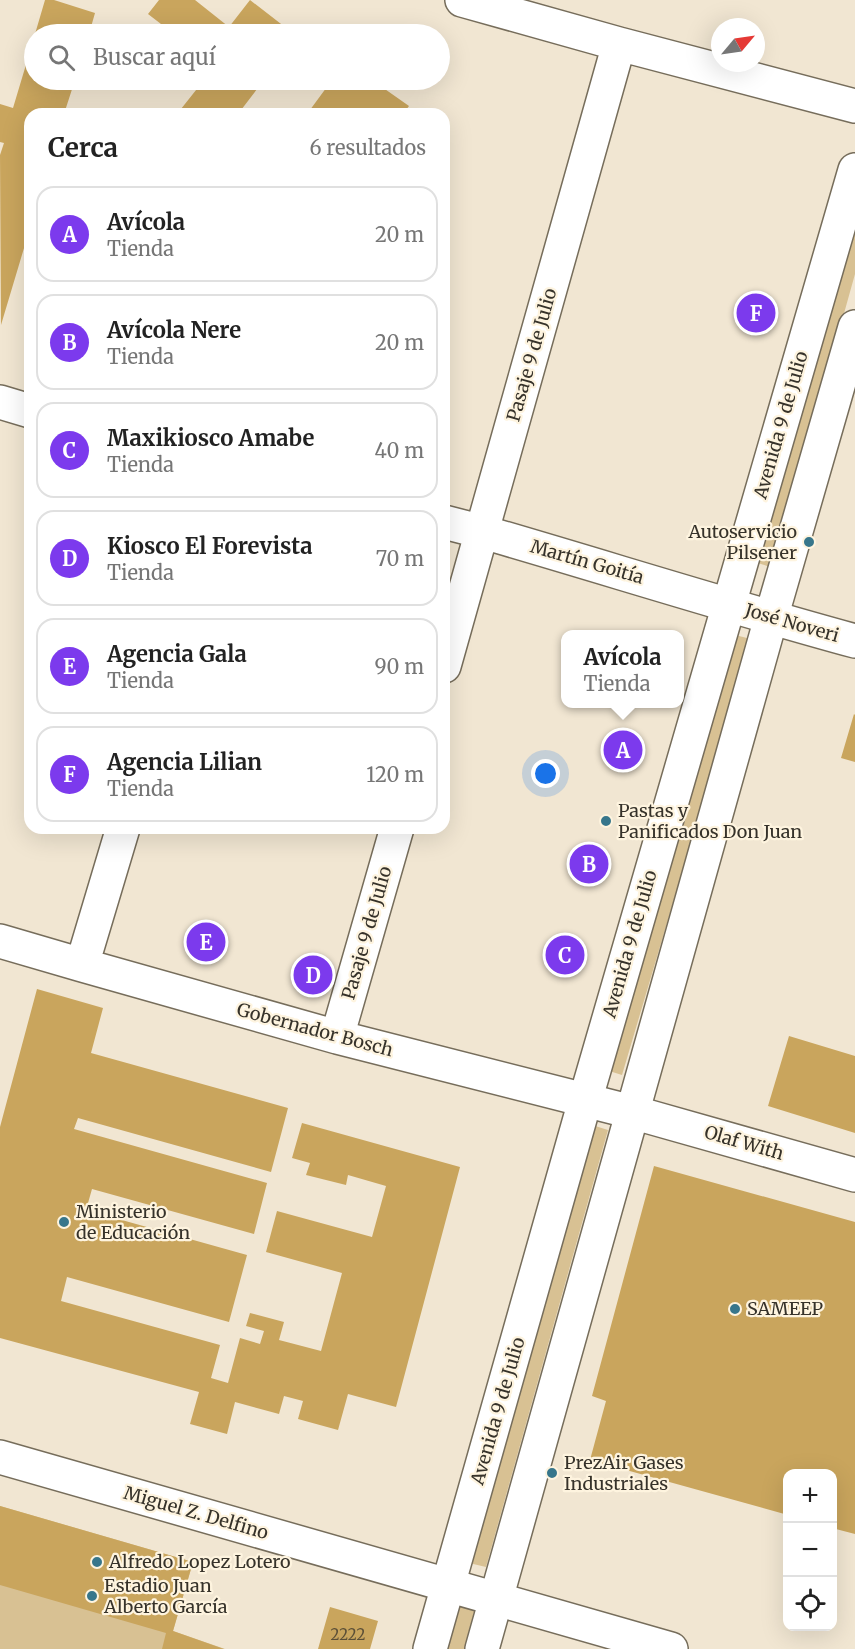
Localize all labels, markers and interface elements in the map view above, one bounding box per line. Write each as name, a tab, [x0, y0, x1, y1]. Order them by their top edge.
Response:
north arrow	[711, 18, 765, 72]
search box	[24, 24, 450, 90]
icon: search	[45, 41, 78, 74]
text: Buscar aquí	[93, 43, 216, 71]
text: Cerca	[48, 131, 118, 164]
text: 6 resultados	[310, 135, 426, 160]
text: Avícola	[107, 208, 185, 236]
text: A	[62, 222, 77, 247]
text: 20 m	[375, 222, 424, 247]
text: Tienda	[107, 236, 174, 261]
street label: Pasaje 9 de Julio	[501, 286, 562, 424]
pin: F	[736, 290, 776, 336]
text: Avícola Nere	[107, 316, 241, 344]
text: B	[63, 330, 76, 355]
text: 20 m	[375, 330, 424, 355]
text: Tienda	[107, 344, 174, 369]
street label: Avenida 9 de Julio	[748, 348, 813, 502]
text: Maxikiosco Amabe	[107, 424, 314, 452]
text: C	[63, 438, 76, 463]
text: 40 m	[374, 438, 424, 463]
text: Tienda	[107, 452, 174, 477]
place label: Autoservicio Pilsener	[687, 520, 797, 564]
text: Kiosco El Forevista	[107, 532, 312, 560]
street label: Martín Goitía	[528, 534, 647, 589]
marker: Autoservicio Pilsener	[802, 535, 816, 549]
text: D	[62, 546, 77, 571]
text: 70 m	[376, 546, 424, 571]
text: Tienda	[107, 560, 174, 585]
street label: José Noveri	[741, 598, 842, 647]
popup	[561, 630, 684, 708]
text: Agencia Gala	[107, 640, 247, 668]
text: Avícola	[583, 643, 662, 671]
text: E	[63, 654, 76, 679]
text: 90 m	[374, 654, 424, 679]
text: Tienda	[107, 668, 174, 693]
text: Tienda	[583, 671, 650, 696]
pin: A	[604, 728, 642, 772]
text: Agencia Lilian	[107, 748, 262, 776]
your location	[531, 759, 560, 788]
text: F	[63, 762, 76, 787]
text: 120 m	[366, 762, 424, 787]
text: Tienda	[107, 776, 174, 801]
place label: Pastas y Panificados Don Juan	[618, 799, 802, 843]
marker: Pastas y Panificados Don Juan	[599, 814, 613, 828]
pin: B	[570, 842, 608, 886]
street label: Pasaje 9 de Julio	[336, 864, 397, 1002]
street label: Avenida 9 de Julio	[597, 867, 662, 1021]
pin: E	[186, 920, 226, 964]
pin: C	[546, 932, 584, 978]
pin: D	[294, 952, 332, 998]
street label: Gobernador Bosch	[235, 998, 396, 1061]
street label: Olaf With	[702, 1120, 786, 1165]
place label: Ministerio de Educación	[76, 1200, 190, 1244]
marker: Ministerio de Educación	[57, 1215, 71, 1229]
place label: SAMEEP	[747, 1297, 824, 1320]
marker: SAMEEP	[728, 1302, 742, 1316]
street label: Avenida 9 de Julio	[465, 1334, 530, 1488]
place label: PrezAir Gases Industriales	[564, 1451, 684, 1495]
marker: PrezAir Gases Industriales	[545, 1466, 559, 1480]
map controls	[783, 1469, 837, 1631]
button: +	[783, 1469, 837, 1523]
street label: Miguel Z. Delfino	[121, 1481, 271, 1544]
button: −	[783, 1523, 837, 1577]
place label: Alfredo Lopez Lotero	[108, 1550, 290, 1573]
marker: Alfredo Lopez Lotero	[90, 1555, 104, 1569]
place label: Estadio Juan Alberto García	[103, 1574, 228, 1618]
button: locate	[783, 1577, 837, 1631]
marker: Estadio Juan Alberto García	[85, 1589, 99, 1603]
house number: 2222	[331, 1625, 365, 1644]

